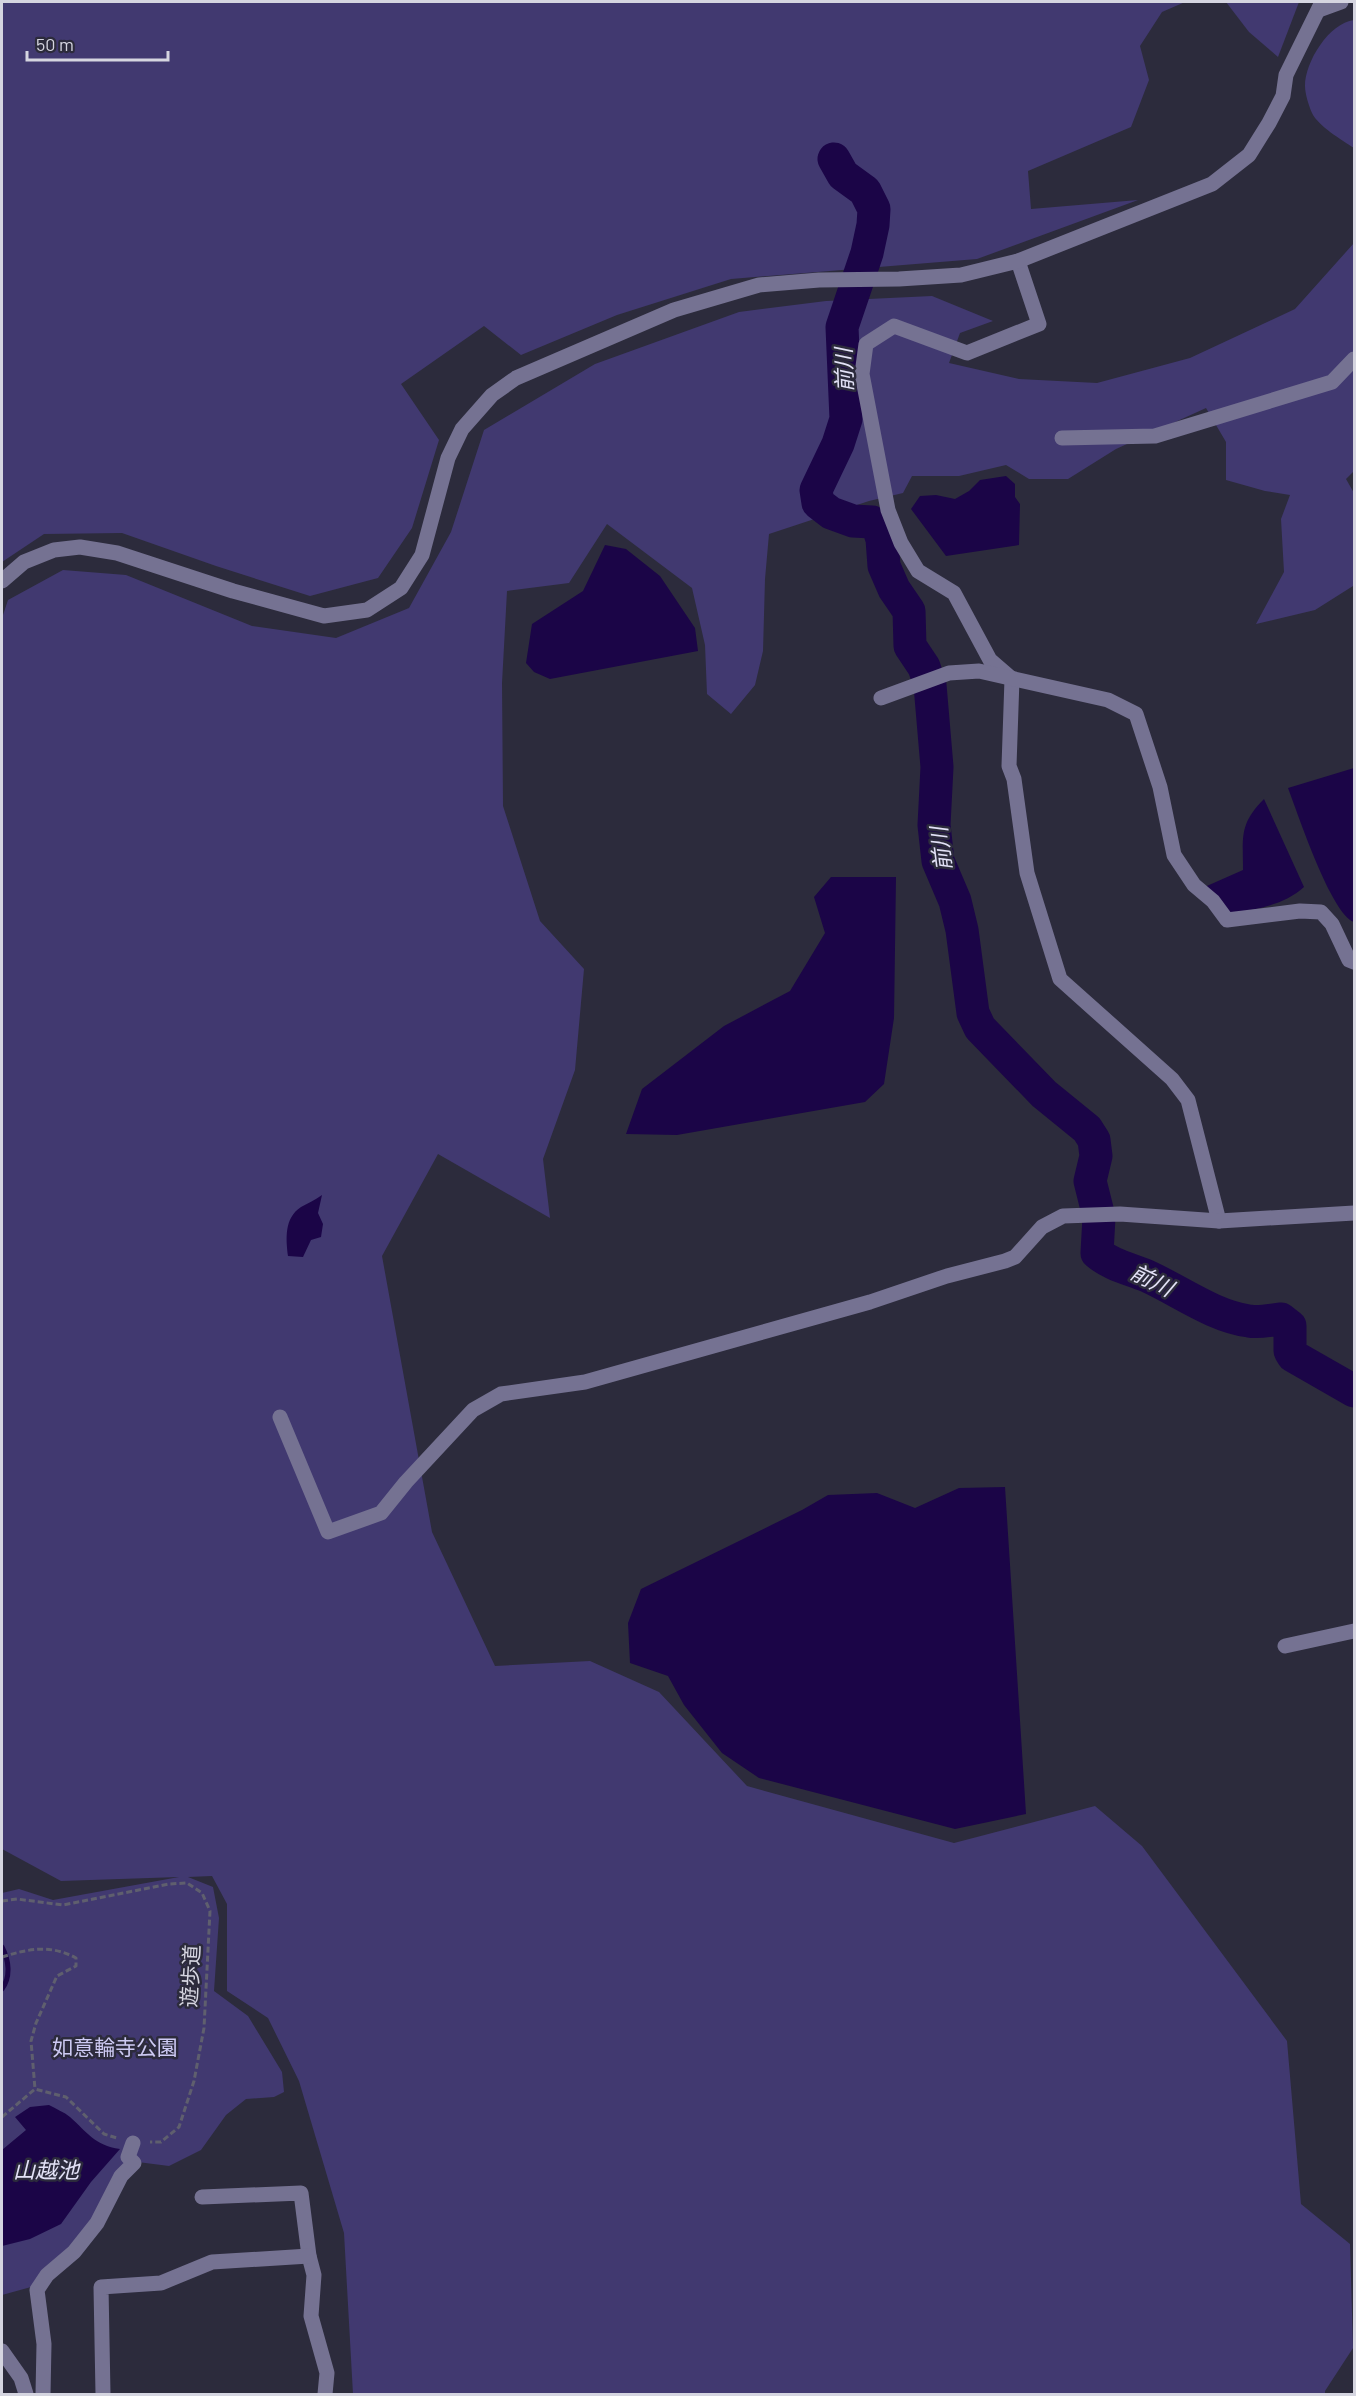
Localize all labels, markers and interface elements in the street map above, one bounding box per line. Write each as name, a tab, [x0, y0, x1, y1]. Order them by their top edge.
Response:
scale bar	[27, 24, 168, 62]
text: 50 m	[36, 33, 74, 55]
water label: 前川	[829, 346, 857, 392]
water label: 前川	[924, 824, 956, 873]
water label: 前川	[1127, 1258, 1180, 1301]
street label: 遊歩道	[175, 1944, 204, 2008]
park label: 如意輪寺公園	[52, 2034, 178, 2059]
water label: 山越池	[13, 2156, 81, 2182]

